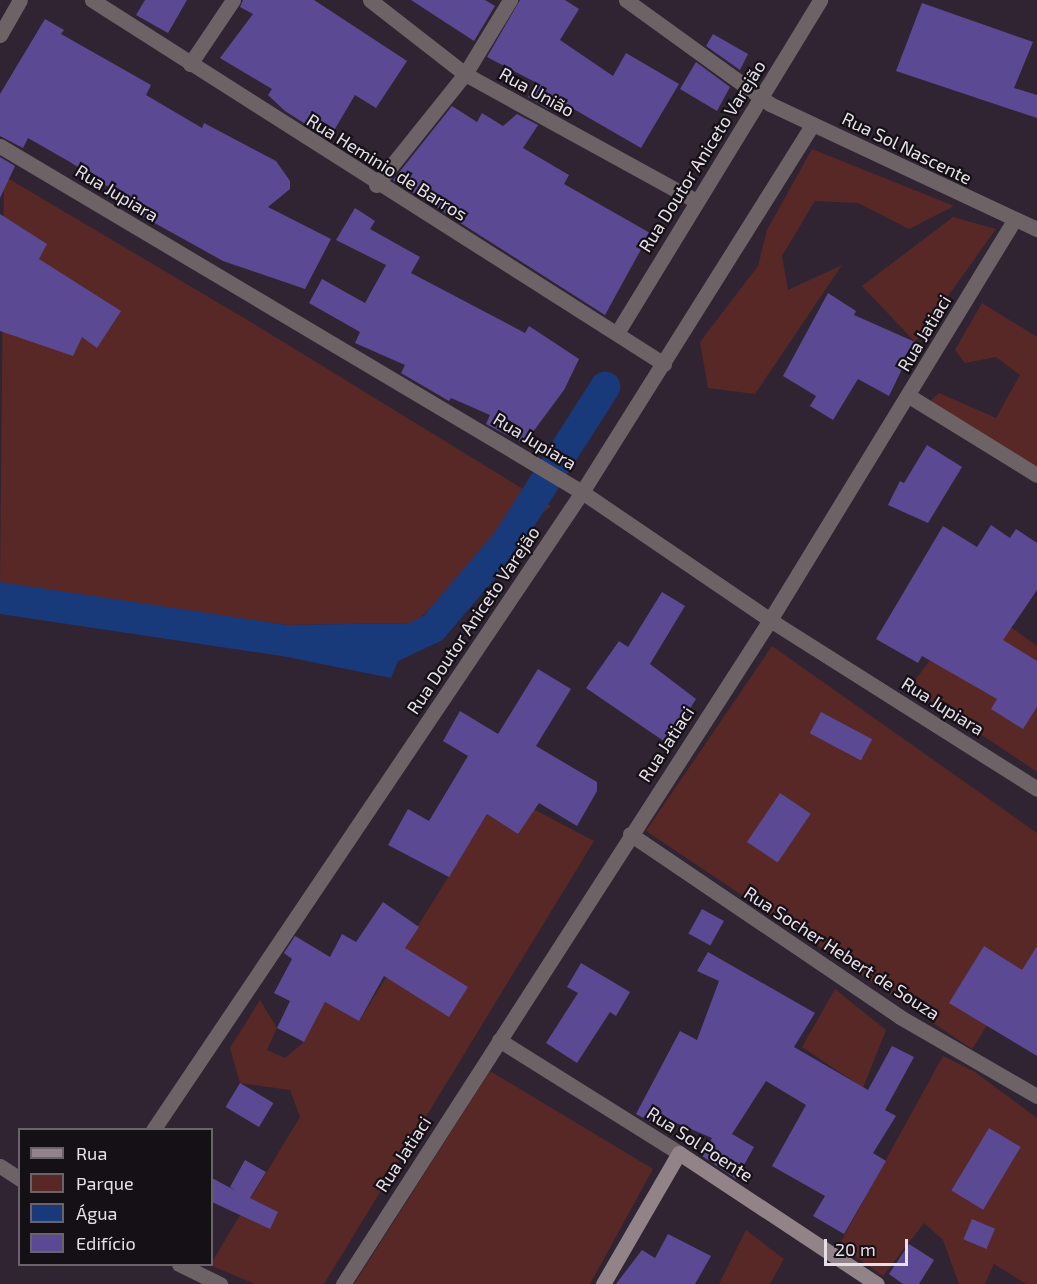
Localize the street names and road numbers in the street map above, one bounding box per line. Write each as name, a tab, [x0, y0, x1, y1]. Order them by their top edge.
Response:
street label: Rua Doutor Aniceto Varejão	[634, 56, 770, 256]
street label: Rua União	[496, 63, 578, 121]
street label: Rua Sol Nascente	[838, 107, 976, 189]
street label: Rua Heminio de Barros	[303, 109, 471, 225]
street label: Rua Jupiara	[71, 160, 163, 226]
street label: Rua Jatiaci	[893, 291, 955, 375]
street label: Rua Jupiara	[489, 408, 581, 474]
street label: Rua Doutor Aniceto Varejão	[402, 521, 544, 719]
street label: Rua Jupiara	[898, 672, 988, 740]
street label: Rua Jatiaci	[634, 702, 698, 786]
street label: Rua Socher Hebert de Souza	[740, 882, 944, 1024]
street label: Rua Sol Poente	[643, 1102, 757, 1186]
street label: Rua Jatiaci	[371, 1112, 435, 1196]

